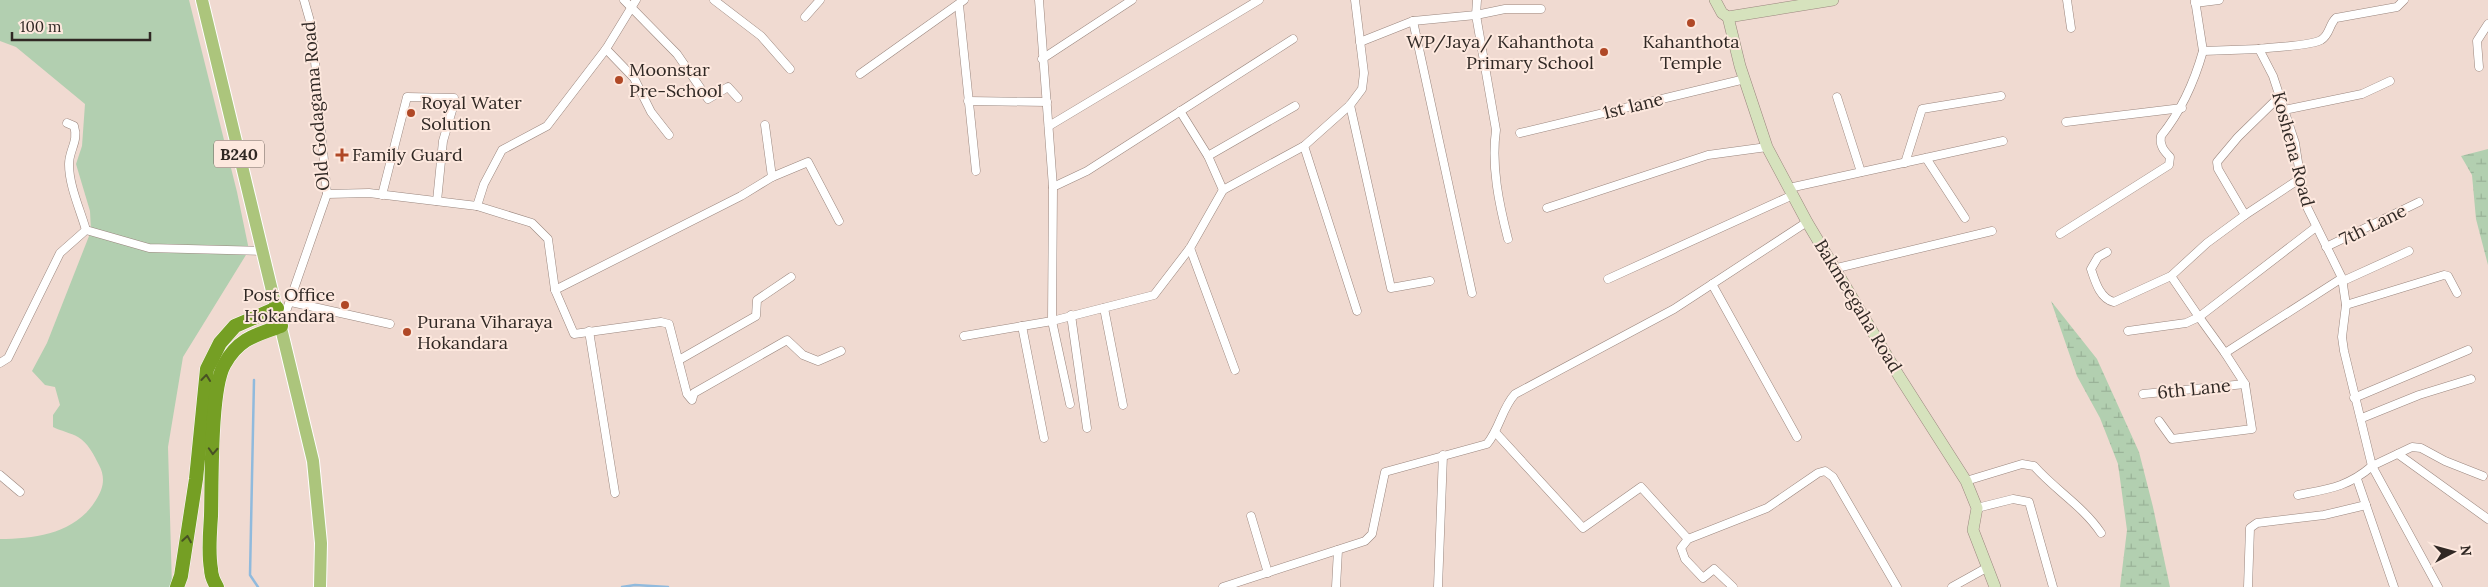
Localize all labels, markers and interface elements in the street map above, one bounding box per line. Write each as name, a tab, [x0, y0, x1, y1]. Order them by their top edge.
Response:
scale bar	[12, 10, 150, 42]
text: 100 m	[20, 17, 61, 36]
marker: Kahanthota Temple	[1685, 17, 1697, 29]
street label: Old Godagama Road	[297, 20, 334, 192]
place label: WP/Jaya/ Kahanthota Primary School	[1406, 30, 1594, 74]
place label: Kahanthota Temple	[1643, 30, 1739, 74]
marker: WP/Jaya/ Kahanthota Primary School	[1598, 46, 1610, 58]
place label: Moonstar Pre-School	[629, 58, 723, 102]
marker: Moonstar Pre-School	[613, 74, 625, 86]
street label: 1st lane	[1600, 87, 1666, 124]
street label: Koshena Road	[2267, 89, 2320, 209]
place label: Royal Water Solution	[421, 91, 522, 135]
marker: Royal Water Solution	[405, 107, 417, 119]
road number: B240	[214, 140, 264, 168]
place label: Family Guard	[352, 143, 463, 166]
marker: Family Guard	[336, 149, 348, 161]
street label: 7th Lane	[2336, 198, 2410, 251]
street label: Bakmeegaha Road	[1810, 235, 1907, 377]
place label: Post Office Hokandara	[243, 283, 335, 327]
marker: Post Office Hokandara	[339, 299, 351, 311]
place label: Purana Viharaya Hokandara	[417, 310, 553, 354]
marker: Purana Viharaya Hokandara	[401, 326, 413, 338]
street label: 6th Lane	[2156, 373, 2232, 404]
one-way arrow	[200, 374, 211, 382]
one-way arrow	[208, 447, 219, 455]
north arrow	[2428, 527, 2478, 577]
one-way arrow	[181, 535, 191, 544]
text: N	[2456, 544, 2475, 557]

